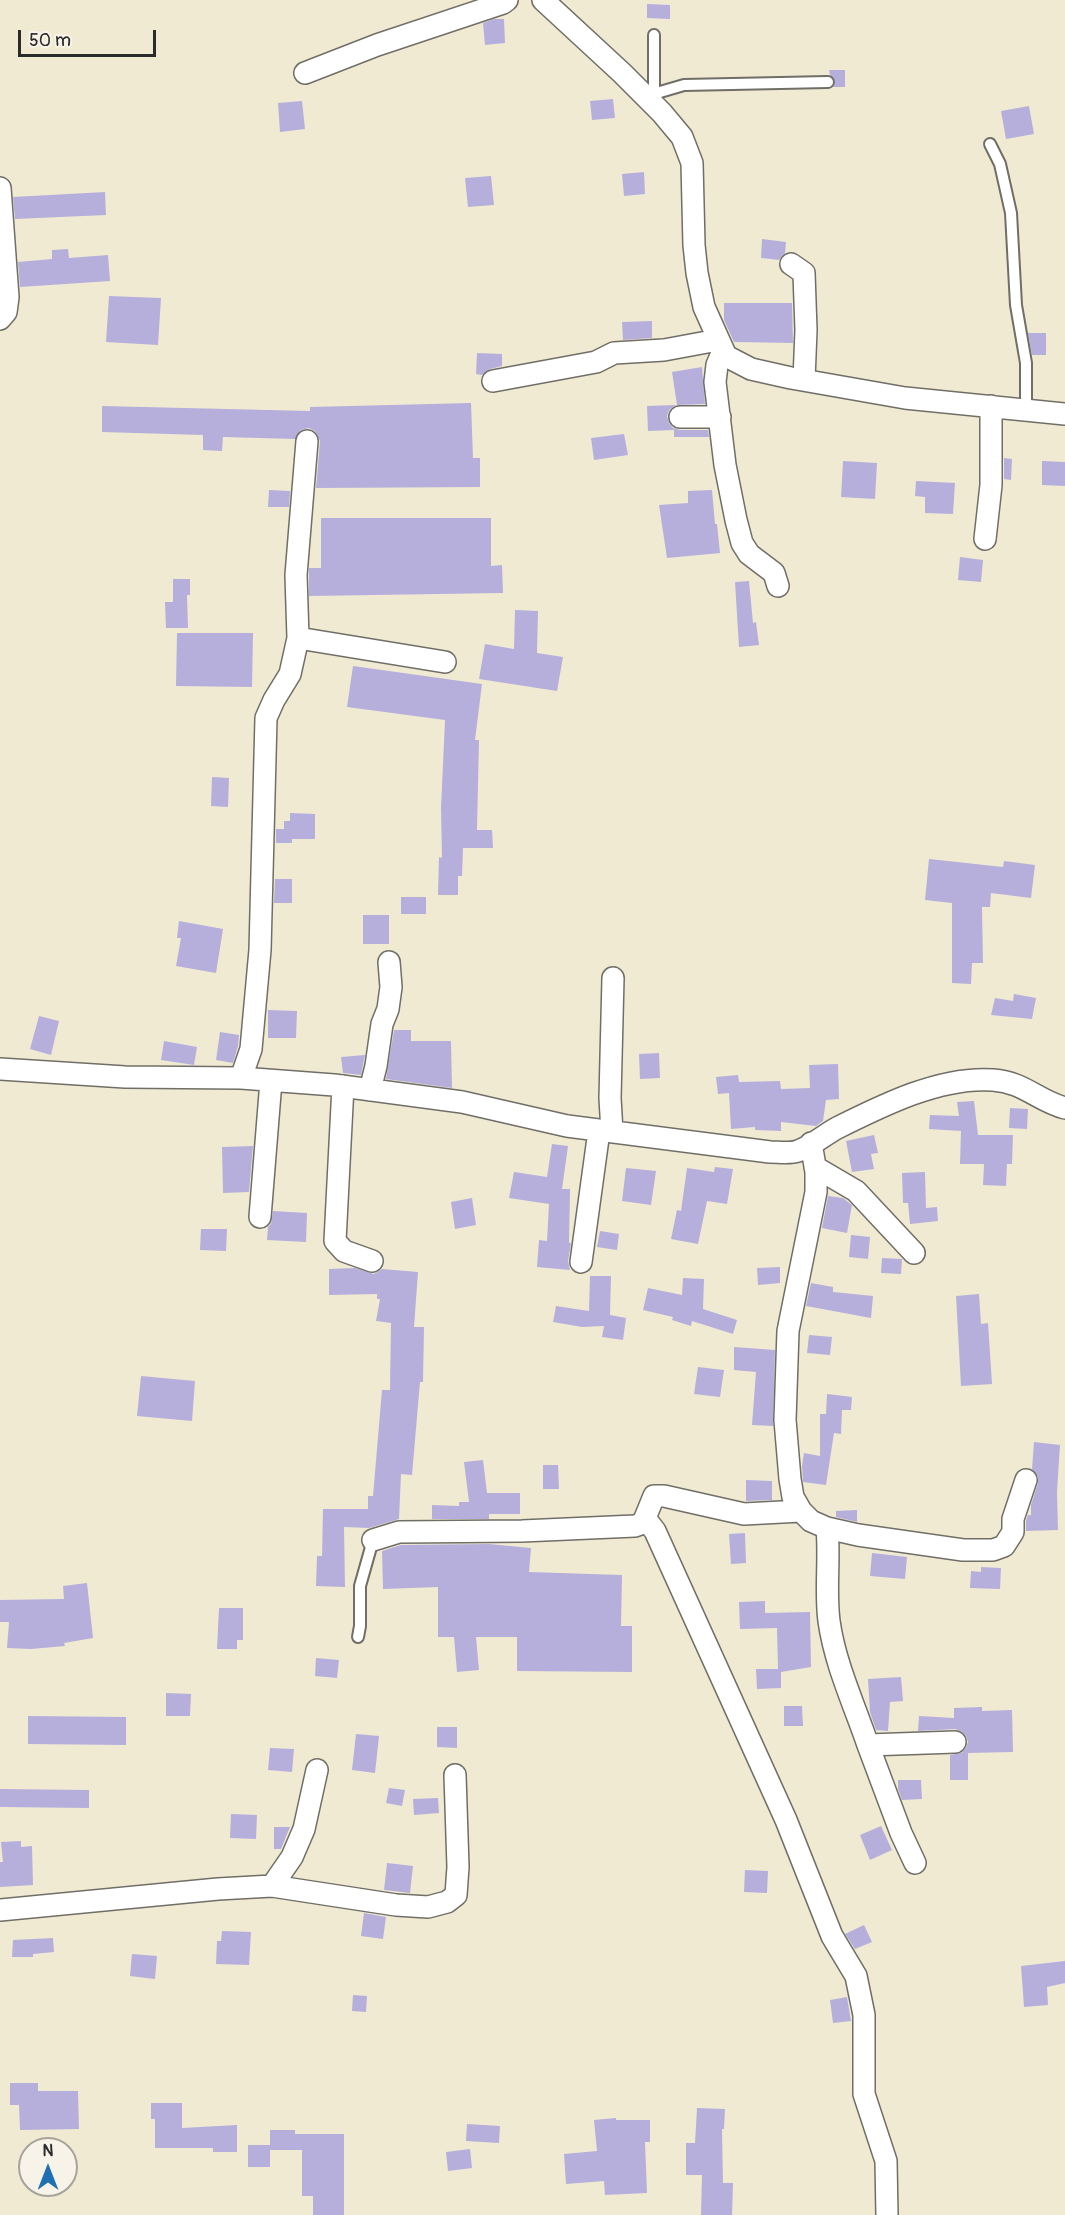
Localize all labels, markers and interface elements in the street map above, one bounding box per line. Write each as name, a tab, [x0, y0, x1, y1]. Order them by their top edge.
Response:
scale bar	[21, 18, 159, 56]
text: 50 m	[29, 29, 71, 52]
north arrow	[18, 2137, 78, 2197]
text: N	[43, 2141, 53, 2161]

